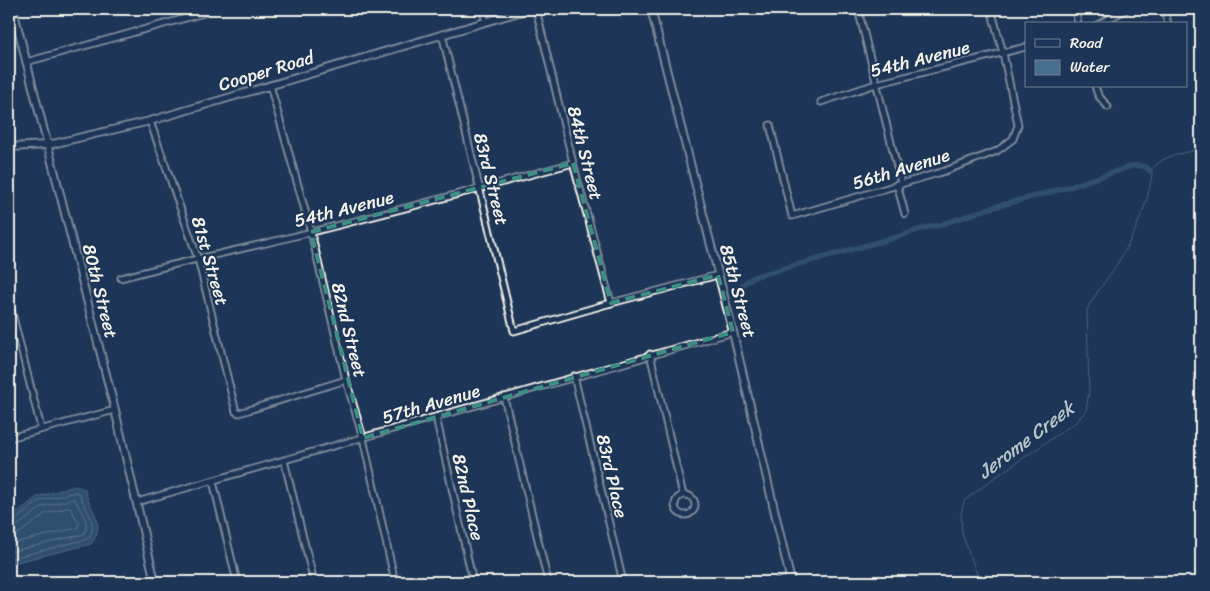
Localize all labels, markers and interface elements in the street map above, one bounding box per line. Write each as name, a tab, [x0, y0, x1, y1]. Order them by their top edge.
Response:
legend	[1025, 22, 1188, 88]
text: Road	[1070, 30, 1103, 56]
street label: 54th Avenue	[867, 31, 974, 87]
street label: Cooper Road	[214, 41, 319, 101]
text: Water	[1070, 54, 1110, 80]
street label: 84th Street	[558, 102, 612, 204]
street label: 83rd Street	[464, 129, 518, 229]
street label: 56th Avenue	[848, 139, 954, 199]
street label: 54th Avenue	[291, 181, 398, 237]
street label: 81st Street	[182, 213, 238, 310]
street label: 80th Street	[73, 240, 127, 342]
street label: 85th Street	[710, 240, 766, 342]
street label: 82nd Street	[322, 279, 376, 381]
street label: 57th Avenue	[378, 375, 484, 433]
water label: Jerome Creek	[971, 391, 1084, 488]
street label: 83rd Place	[587, 431, 637, 521]
street label: 82nd Place	[442, 450, 494, 544]

